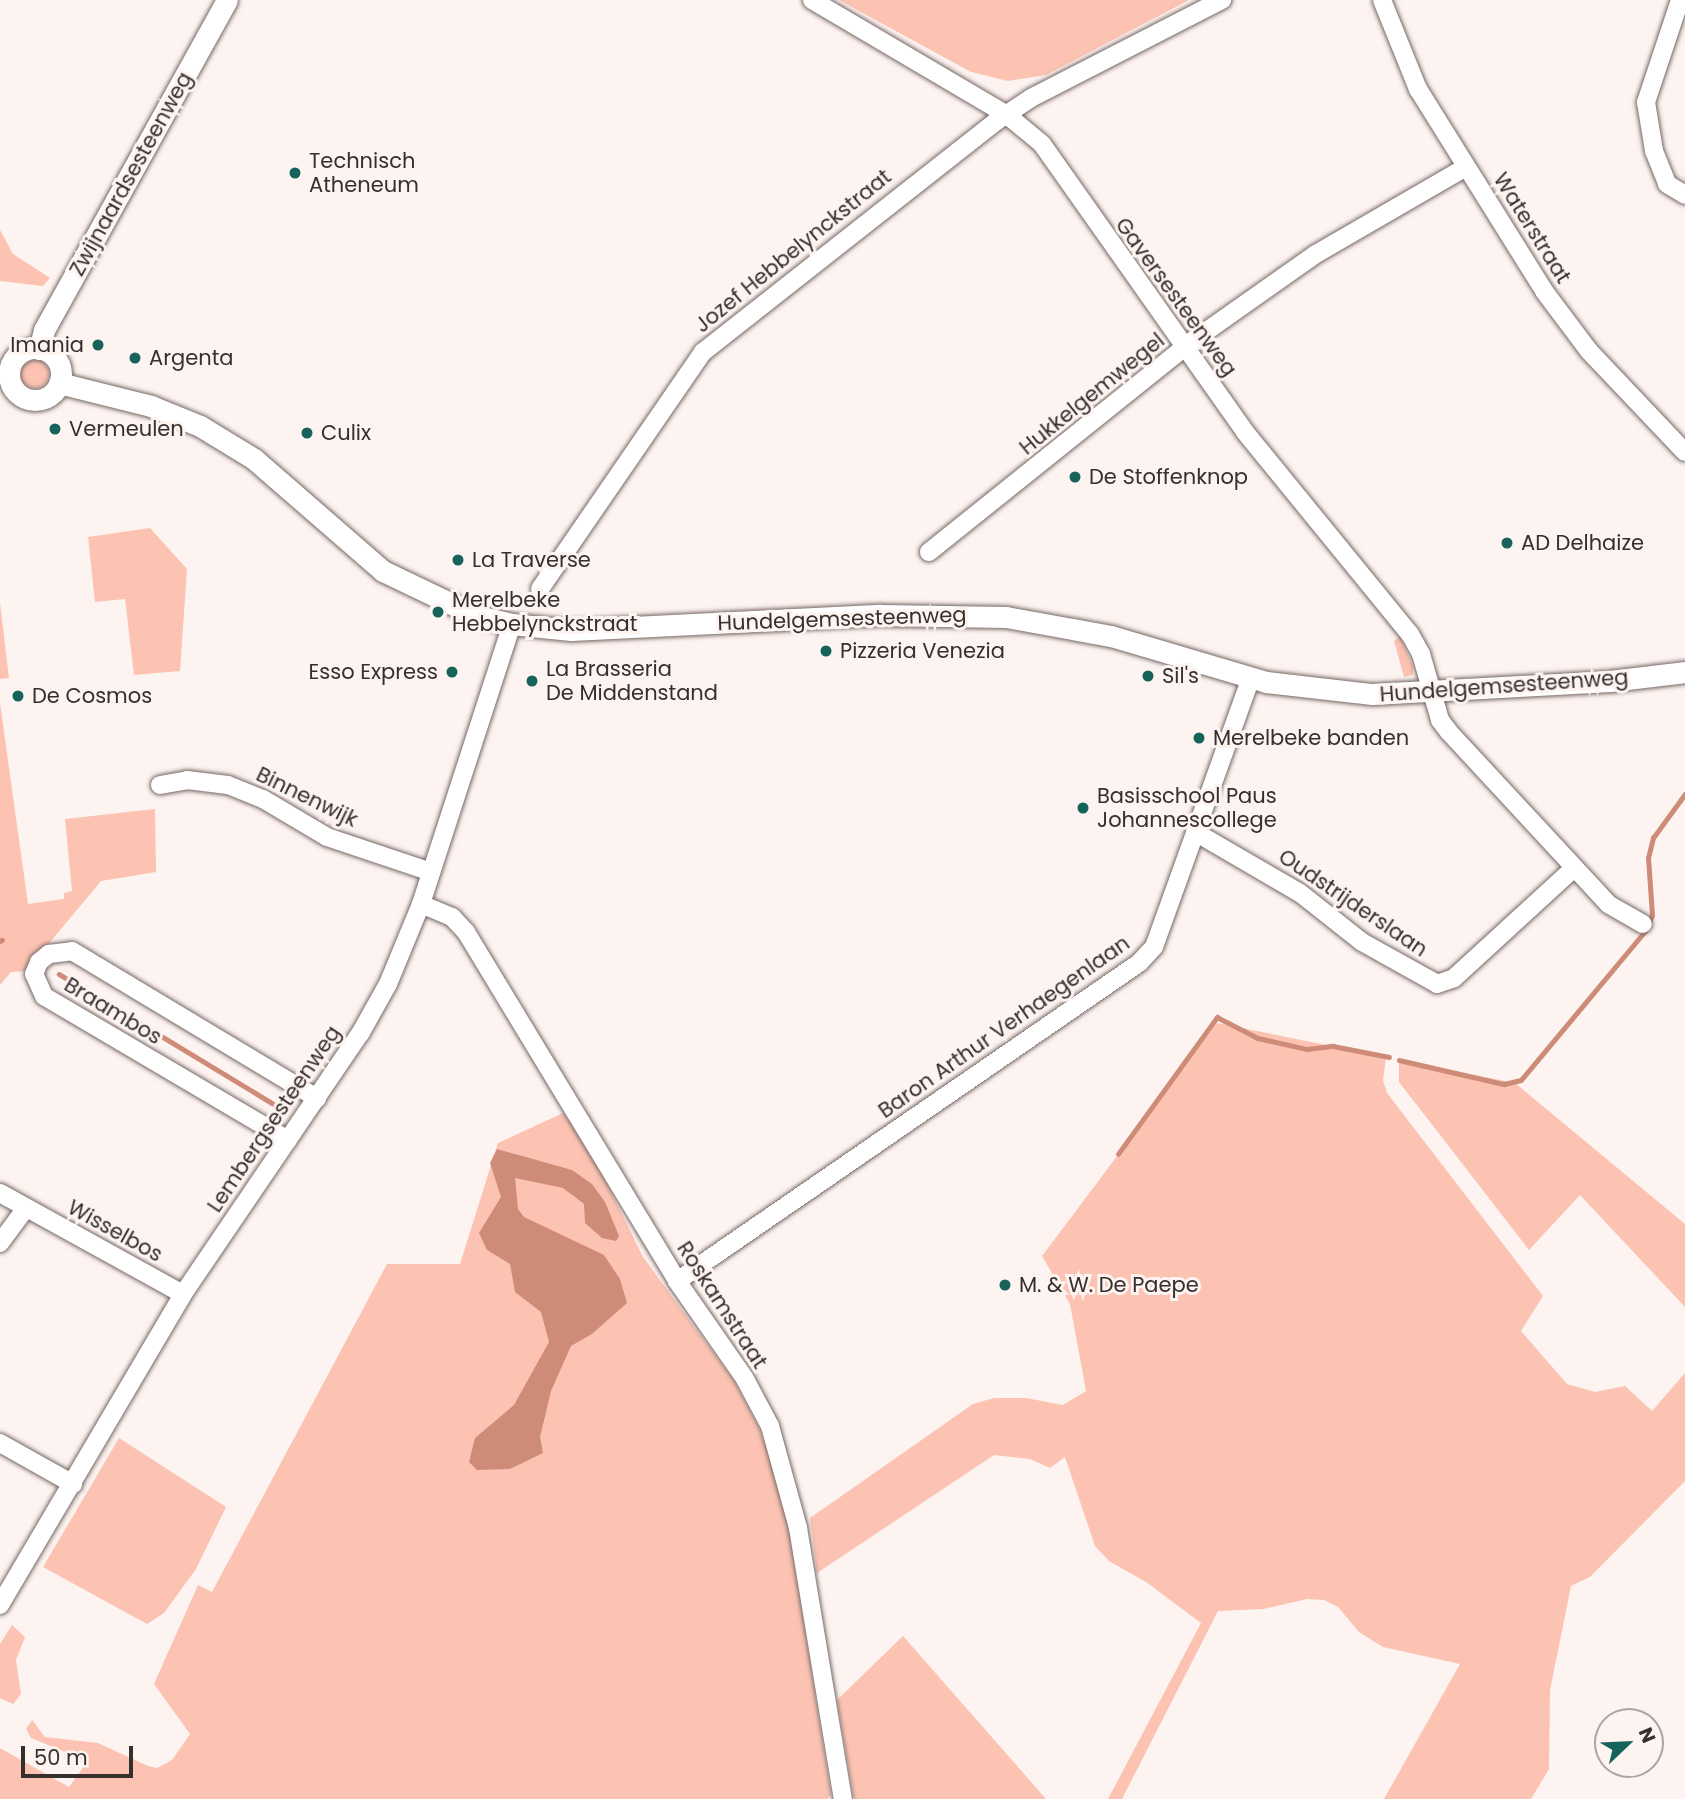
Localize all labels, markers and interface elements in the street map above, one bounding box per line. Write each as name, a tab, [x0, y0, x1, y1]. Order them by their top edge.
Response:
street label: Zwijnaardsesteenweg	[64, 68, 198, 280]
place label: Technisch Atheneum	[309, 148, 419, 198]
street label: Jozef Hebbelynckstraat	[690, 164, 896, 338]
marker: Technisch Atheneum	[287, 165, 303, 181]
street label: Waterstraat	[1488, 168, 1576, 288]
street label: Gaversesteenweg	[1110, 213, 1242, 381]
street label: Hukkelgemwegel	[1014, 328, 1170, 460]
place label: Imania	[10, 332, 84, 358]
marker: Imania	[90, 337, 106, 353]
place label: Argenta	[149, 345, 233, 371]
marker: Argenta	[127, 350, 143, 366]
place label: Vermeulen	[69, 416, 184, 442]
place label: Culix	[321, 420, 371, 446]
marker: Vermeulen	[47, 421, 63, 437]
marker: Culix	[299, 425, 315, 441]
place label: De Stoffenknop	[1089, 464, 1248, 490]
marker: De Stoffenknop	[1067, 469, 1083, 485]
place label: AD Delhaize	[1521, 530, 1644, 556]
marker: AD Delhaize	[1499, 535, 1515, 551]
place label: La Traverse	[472, 547, 591, 573]
marker: La Traverse	[450, 552, 466, 568]
place label: Merelbeke Hebbelynckstraat	[452, 587, 637, 637]
street label: Hundelgemsesteenweg	[717, 602, 967, 636]
marker: Merelbeke Hebbelynckstraat	[430, 604, 446, 620]
place label: Pizzeria Venezia	[840, 638, 1005, 664]
marker: Pizzeria Venezia	[818, 643, 834, 659]
place label: La Brasseria De Middenstand	[546, 656, 718, 706]
place label: Esso Express	[308, 659, 438, 685]
place label: Sil's	[1162, 663, 1199, 689]
marker: Esso Express	[444, 664, 460, 680]
street label: Hundelgemsesteenweg	[1379, 665, 1629, 707]
marker: Sil's	[1140, 668, 1156, 684]
marker: La Brasseria De Middenstand	[524, 673, 540, 689]
place label: De Cosmos	[32, 683, 152, 709]
marker: De Cosmos	[10, 688, 26, 704]
place label: Merelbeke banden	[1213, 725, 1409, 751]
marker: Merelbeke banden	[1191, 730, 1207, 746]
street label: Binnenwijk	[252, 762, 362, 832]
place label: Basisschool Paus Johannescollege	[1097, 783, 1277, 833]
marker: Basisschool Paus Johannescollege	[1075, 800, 1091, 816]
street label: Oudstrijderslaan	[1274, 844, 1432, 962]
street label: Baron Arthur Verhaegenlaan	[874, 930, 1134, 1124]
street label: Braambos	[60, 972, 166, 1050]
street label: Lembergsesteenweg	[202, 1021, 346, 1217]
street label: Wisselbos	[63, 1195, 167, 1267]
street label: Roskamstraat	[672, 1237, 772, 1373]
place label: M. & W. De Paepe	[1019, 1272, 1199, 1298]
marker: M. & W. De Paepe	[997, 1277, 1013, 1293]
north arrow	[1594, 1708, 1664, 1778]
text: N	[1632, 1724, 1662, 1747]
scale bar	[24, 1732, 136, 1776]
text: 50 m	[34, 1743, 88, 1772]

